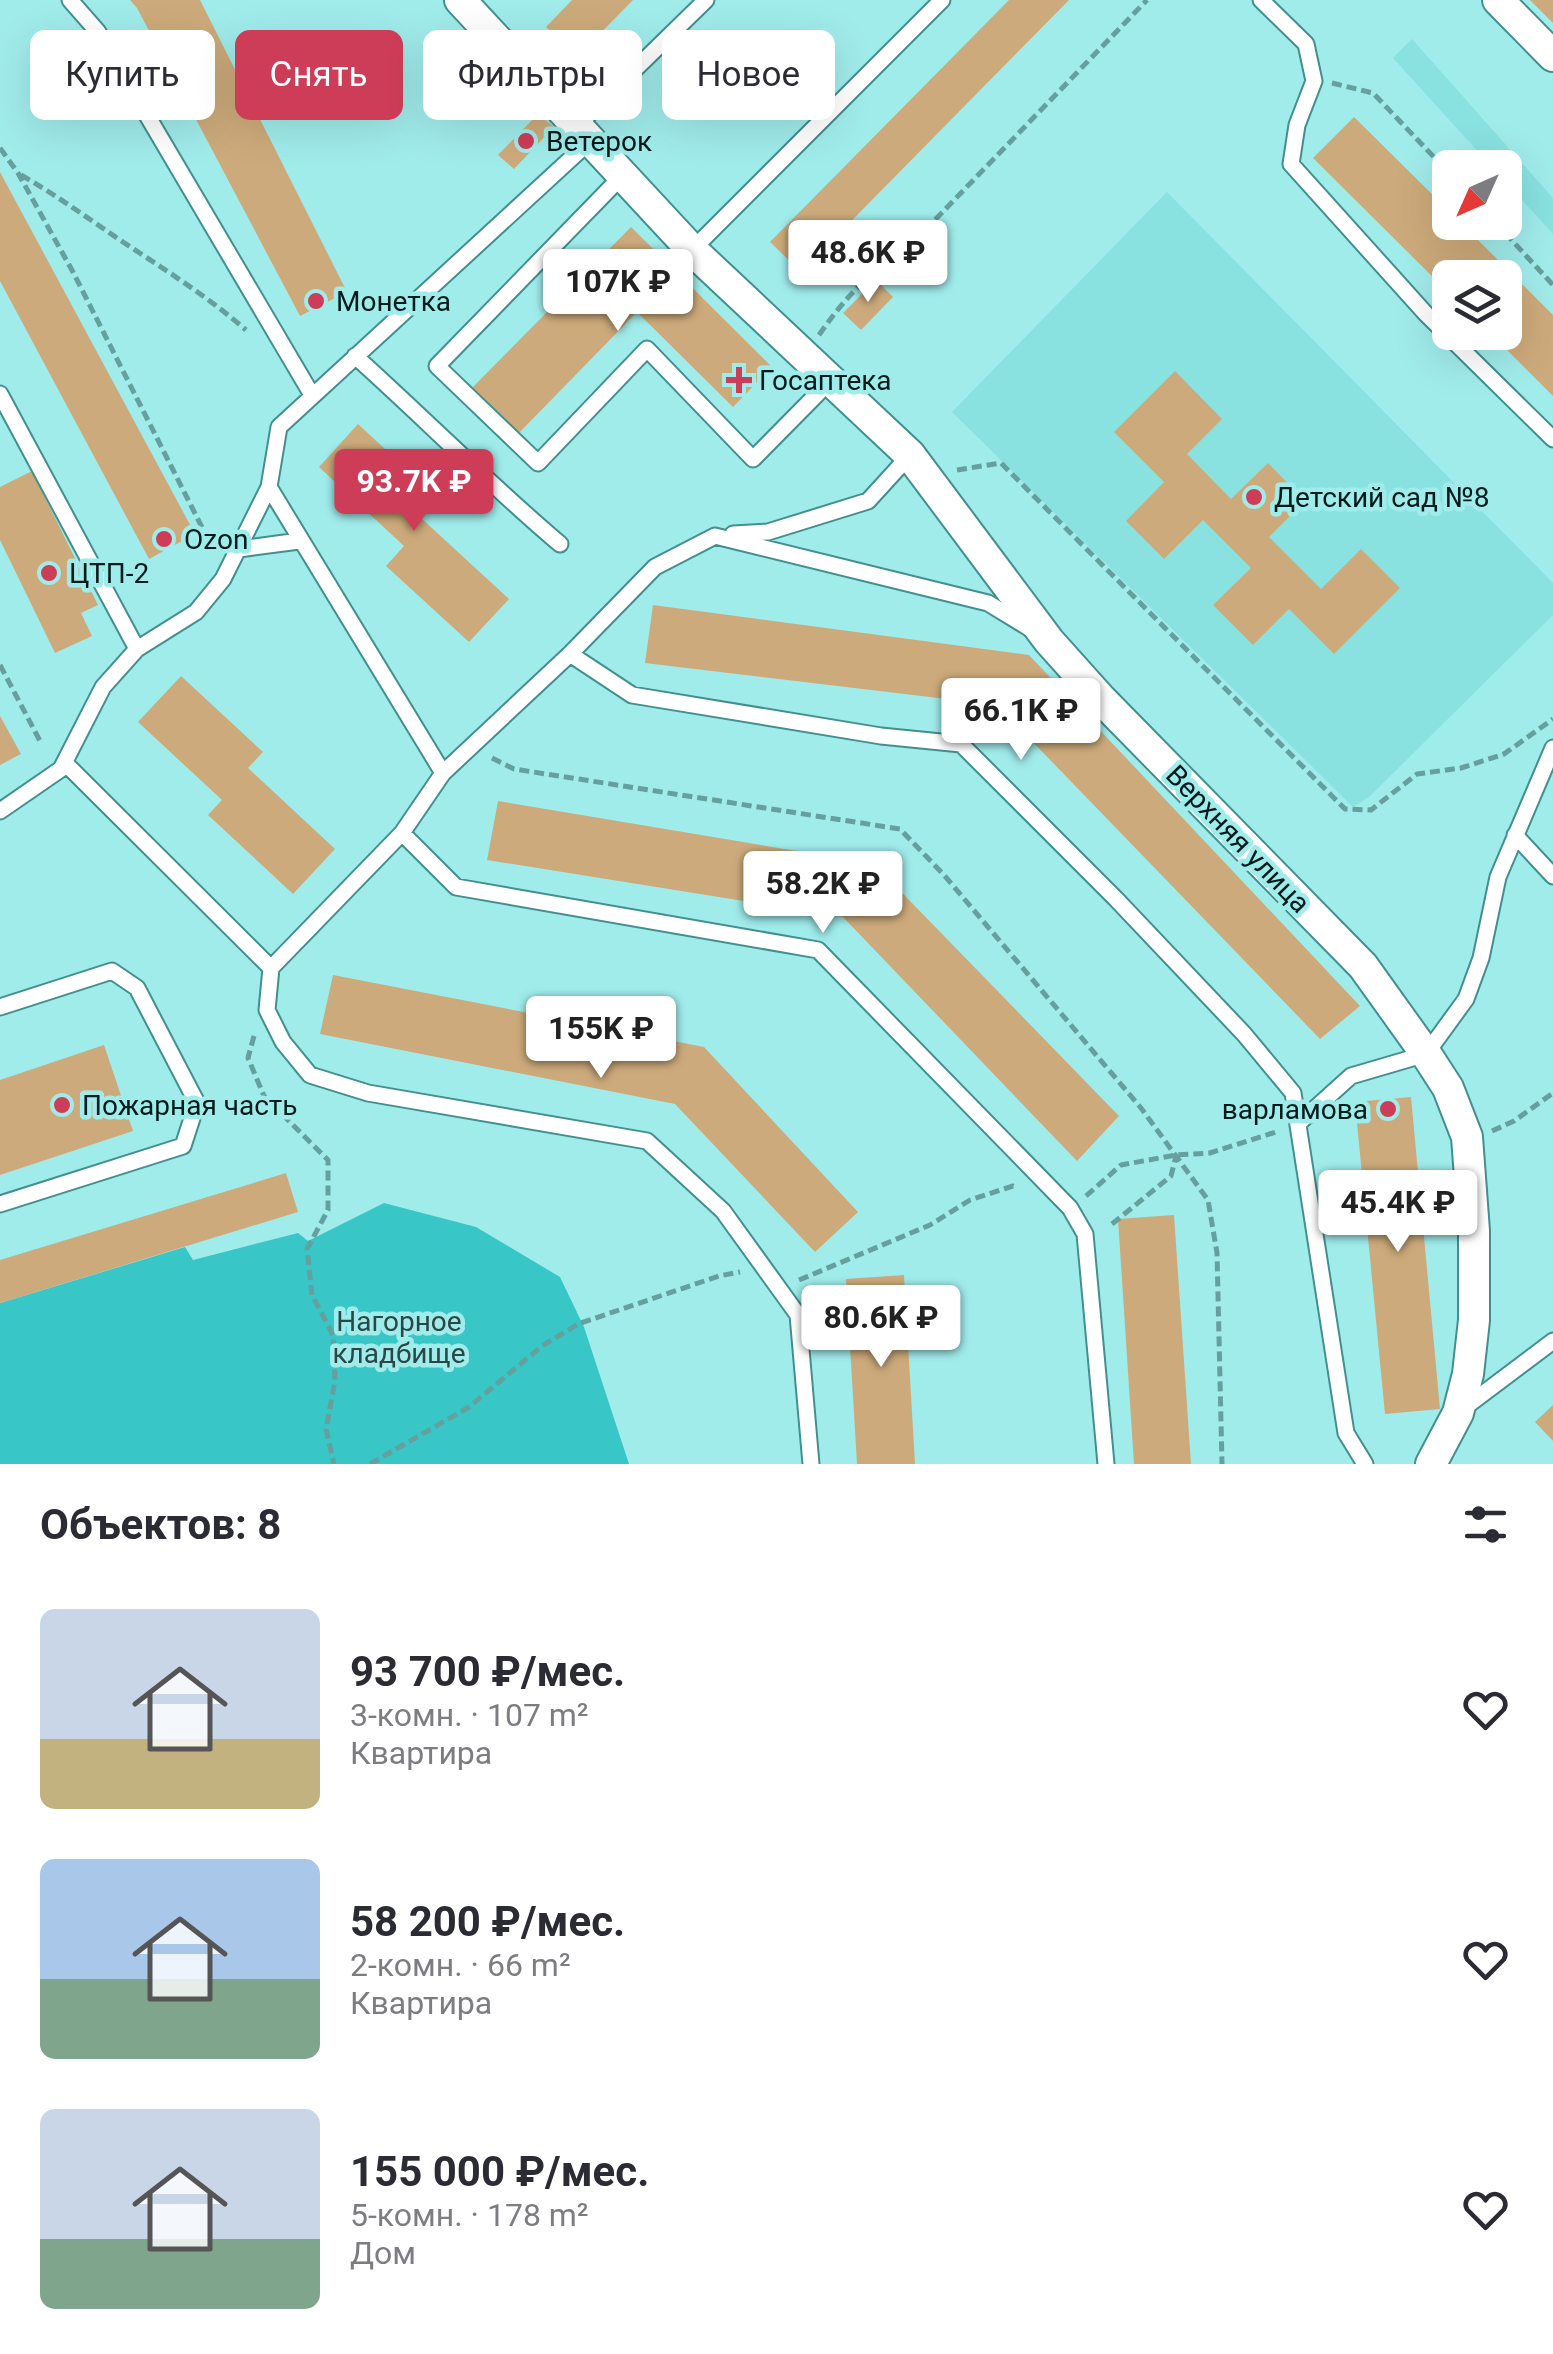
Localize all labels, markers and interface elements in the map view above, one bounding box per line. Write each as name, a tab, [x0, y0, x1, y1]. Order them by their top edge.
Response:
chip: Купить	[30, 30, 215, 120]
chip: Снять	[235, 30, 403, 120]
chip: Фильтры	[423, 30, 642, 120]
chip: Новое	[662, 30, 835, 120]
place label: Ветерок	[546, 125, 652, 158]
marker: Ветерок	[515, 130, 537, 152]
north arrow	[1432, 150, 1522, 240]
map controls	[1432, 150, 1522, 350]
pin: 48.6K ₽	[776, 220, 960, 305]
text: 48.6K ₽	[810, 233, 926, 271]
pin: 107K ₽	[537, 249, 699, 334]
button: layers	[1432, 260, 1522, 350]
text: 107K ₽	[565, 262, 671, 300]
place label: Монетка	[336, 285, 451, 318]
marker: Монетка	[305, 290, 327, 312]
place label: Госаптека	[759, 364, 892, 397]
marker: Госаптека	[728, 369, 750, 391]
pin: 93.7K ₽	[322, 449, 506, 534]
text: 93.7K ₽	[356, 462, 472, 500]
place label: Детский сад №8	[1274, 481, 1489, 514]
marker: Детский сад №8	[1243, 486, 1265, 508]
place label: Ozon	[184, 523, 248, 556]
marker: Ozon	[153, 528, 175, 550]
place label: ЦТП-2	[69, 557, 149, 590]
marker: ЦТП-2	[38, 562, 60, 584]
pin: 66.1K ₽	[929, 678, 1113, 763]
text: 66.1K ₽	[963, 691, 1079, 729]
street label: Верхняя улица	[1159, 758, 1317, 920]
pin: 58.2K ₽	[731, 851, 915, 936]
text: 58.2K ₽	[765, 864, 881, 902]
pin: 155K ₽	[520, 996, 682, 1081]
text: 155K ₽	[548, 1009, 654, 1047]
place label: Пожарная часть	[82, 1089, 298, 1122]
place label: варламова	[1222, 1093, 1368, 1126]
marker: Пожарная часть	[51, 1094, 73, 1116]
marker: варламова	[1377, 1098, 1399, 1120]
pin: 45.4K ₽	[1306, 1170, 1490, 1255]
text: 45.4K ₽	[1340, 1183, 1456, 1221]
pin: 80.6K ₽	[789, 1285, 973, 1370]
text: 80.6K ₽	[823, 1298, 939, 1336]
park label: Нагорное кладбище	[332, 1305, 466, 1370]
icon: filters	[1458, 1497, 1513, 1552]
text: Объектов: 8	[40, 1500, 281, 1549]
text: 93 700 ₽/мес.	[350, 1647, 625, 1696]
icon: home	[120, 1649, 240, 1769]
icon: heart	[1458, 1682, 1513, 1737]
text: 3-комн. · 107 m²	[350, 1696, 589, 1734]
text: Квартира	[350, 1734, 492, 1772]
text: 58 200 ₽/мес.	[350, 1897, 625, 1946]
icon: home	[120, 1899, 240, 2019]
icon: heart	[1458, 1932, 1513, 1987]
text: 2-комн. · 66 m²	[350, 1946, 571, 1984]
text: Квартира	[350, 1984, 492, 2022]
text: 155 000 ₽/мес.	[350, 2147, 649, 2196]
icon: home	[120, 2149, 240, 2269]
icon: heart	[1458, 2182, 1513, 2237]
text: 5-комн. · 178 m²	[350, 2196, 589, 2234]
text: Дом	[350, 2234, 416, 2272]

